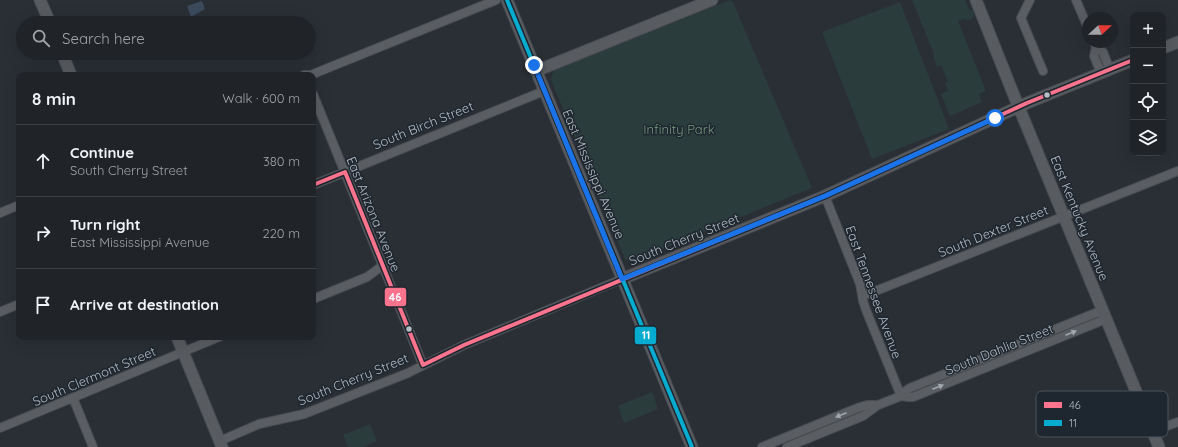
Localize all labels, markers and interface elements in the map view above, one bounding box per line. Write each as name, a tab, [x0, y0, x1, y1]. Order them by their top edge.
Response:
north arrow	[1082, 12, 1118, 48]
map controls	[1130, 12, 1166, 156]
button: +	[1130, 12, 1166, 48]
search box	[16, 16, 316, 60]
icon: search	[30, 27, 52, 49]
text: Search here	[62, 29, 145, 48]
button: −	[1130, 48, 1166, 84]
route end	[525, 56, 543, 74]
button: locate	[1130, 84, 1166, 120]
text: 8 min	[32, 88, 76, 109]
text: Walk · 600 m	[222, 90, 300, 106]
unlabelled marker	[1042, 90, 1052, 100]
street label: South Birch Street	[370, 98, 476, 152]
street label: East Mississippi Avenue	[559, 107, 629, 241]
route start	[986, 109, 1004, 127]
button: layers	[1130, 120, 1166, 156]
park label: Infinity Park	[643, 121, 715, 137]
text: Continue	[70, 143, 134, 162]
icon: ahead	[32, 150, 54, 172]
text: 380 m	[263, 153, 300, 169]
street label: East Kentucky Avenue	[1048, 153, 1112, 283]
street label: East Arizona Avenue	[344, 154, 404, 274]
text: South Cherry Street	[70, 162, 188, 178]
street label: South Dexter Street	[936, 202, 1050, 260]
street label: South Cherry Street	[626, 210, 742, 268]
text: Turn right	[70, 215, 141, 234]
icon: right	[32, 222, 54, 244]
street label: East Tennessee Avenue	[843, 223, 905, 361]
text: 220 m	[262, 225, 300, 241]
text: East Mississippi Avenue	[70, 234, 209, 250]
line badge: 46	[384, 287, 407, 307]
text: 46	[389, 290, 401, 304]
icon: arrive	[32, 294, 54, 316]
text: Arrive at destination	[70, 295, 219, 314]
street label: South Dahlia Street	[943, 320, 1055, 378]
unlabelled marker	[404, 324, 414, 334]
line badge: 11	[634, 326, 657, 345]
text: 11	[642, 328, 650, 342]
one-way arrow	[1066, 330, 1077, 336]
street label: South Clermont Street	[30, 343, 158, 409]
street label: South Cherry Street	[295, 350, 411, 408]
one-way arrow	[932, 383, 944, 389]
legend	[1036, 391, 1168, 437]
text: 46	[1069, 398, 1081, 412]
one-way arrow	[835, 412, 847, 418]
text: 11	[1069, 416, 1077, 430]

